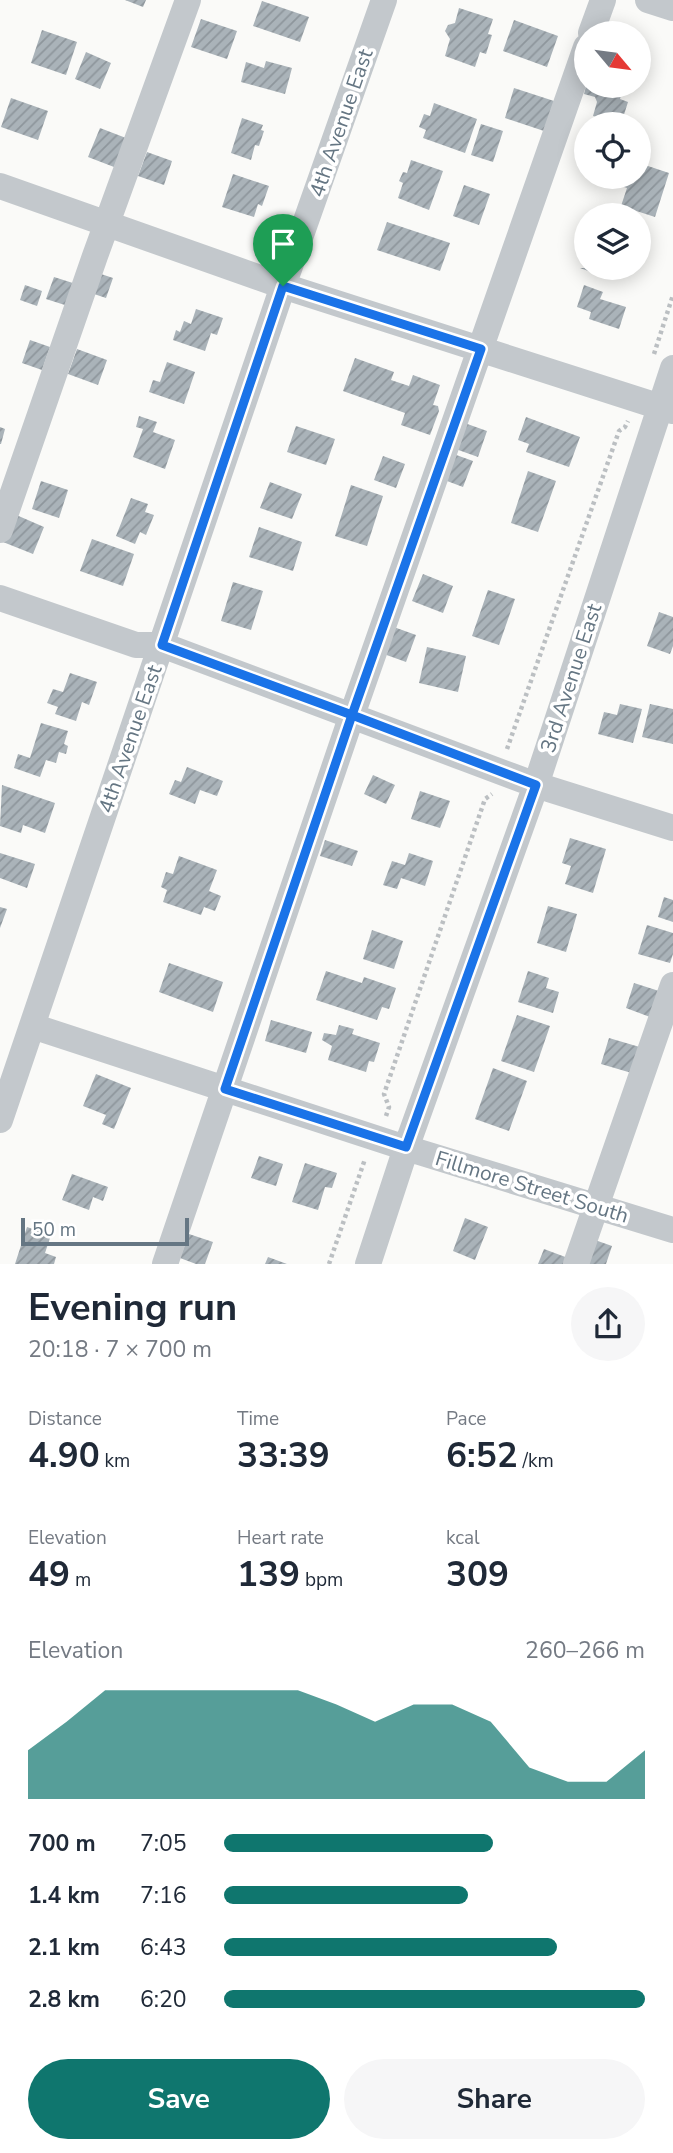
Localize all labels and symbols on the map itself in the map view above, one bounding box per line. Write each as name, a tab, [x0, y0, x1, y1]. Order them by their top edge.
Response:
north arrow	[574, 21, 651, 98]
street label: 4th Avenue East	[303, 45, 380, 201]
pin	[253, 214, 313, 286]
street label: 3rd Avenue East	[534, 599, 608, 756]
street label: 4th Avenue East	[92, 661, 169, 817]
street label: Fillmore Street South	[432, 1144, 632, 1230]
scale bar	[21, 1215, 189, 1247]

